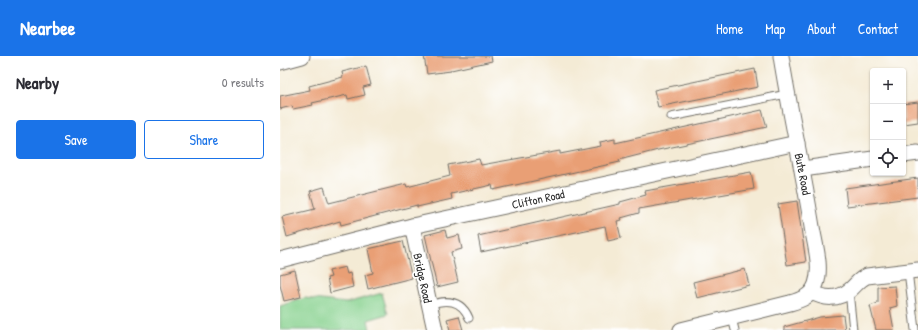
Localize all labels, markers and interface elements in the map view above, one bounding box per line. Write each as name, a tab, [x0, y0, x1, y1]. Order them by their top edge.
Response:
text: Nearbee	[20, 15, 75, 41]
text: Home	[716, 19, 743, 38]
text: Map	[765, 19, 785, 38]
text: About	[807, 19, 836, 38]
text: Contact	[858, 19, 898, 38]
map controls	[870, 68, 906, 176]
button: +	[870, 68, 906, 104]
text: Nearby	[16, 71, 59, 94]
text: 0 results	[222, 73, 264, 91]
button: −	[870, 104, 906, 140]
button: Save	[16, 120, 136, 159]
button: Share	[144, 120, 264, 159]
button: locate	[870, 140, 906, 176]
street label: Bute Road	[791, 152, 815, 197]
street label: Clifton Road	[510, 185, 566, 213]
street label: Bridge Road	[409, 251, 437, 305]

